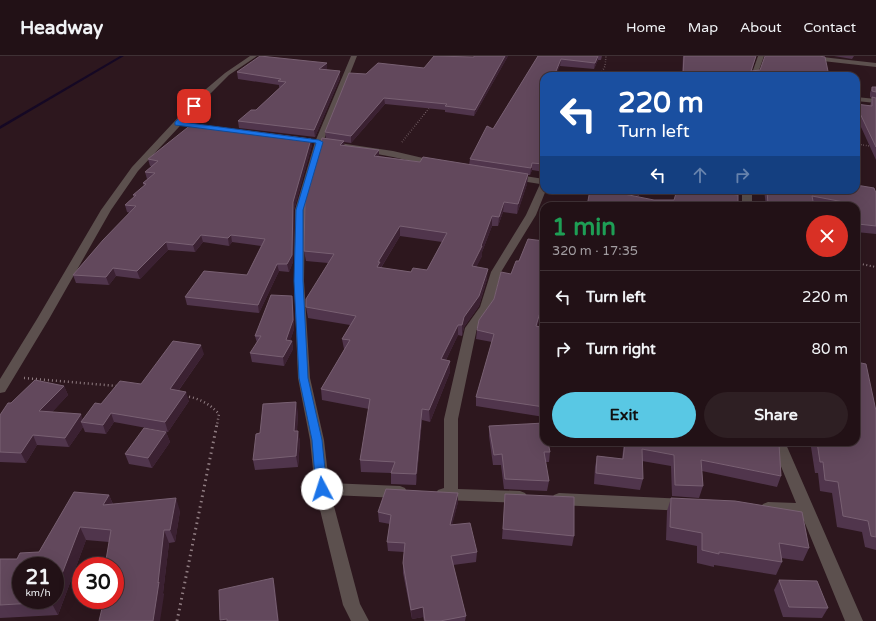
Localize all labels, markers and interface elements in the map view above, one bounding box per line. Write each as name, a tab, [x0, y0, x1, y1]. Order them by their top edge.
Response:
text: Headway	[20, 17, 103, 39]
text: Home	[626, 19, 666, 36]
text: Map	[688, 19, 718, 36]
text: About	[740, 19, 782, 36]
text: Contact	[804, 19, 856, 36]
text: 220 m	[618, 86, 704, 120]
icon: left	[552, 88, 604, 140]
pin	[177, 89, 211, 123]
icon: arrive	[183, 95, 205, 117]
text: Turn left	[618, 120, 690, 142]
icon: left	[647, 164, 669, 186]
icon: ahead	[689, 164, 711, 186]
icon: right	[731, 164, 753, 186]
text: 1 min	[552, 213, 616, 242]
button: close	[806, 215, 848, 257]
text: 320 m · 17:35	[552, 243, 638, 259]
icon: left	[552, 286, 574, 308]
text: Turn left	[586, 288, 646, 306]
text: 220 m	[802, 288, 848, 306]
icon: right	[552, 338, 574, 360]
text: Turn right	[586, 340, 656, 358]
text: 80 m	[811, 340, 848, 358]
button: Exit	[552, 392, 696, 438]
button: Share	[704, 392, 848, 438]
position arrow	[301, 468, 343, 510]
speed limit sign: 30	[72, 557, 124, 609]
text: 21	[25, 566, 51, 590]
text: km/h	[25, 587, 51, 599]

